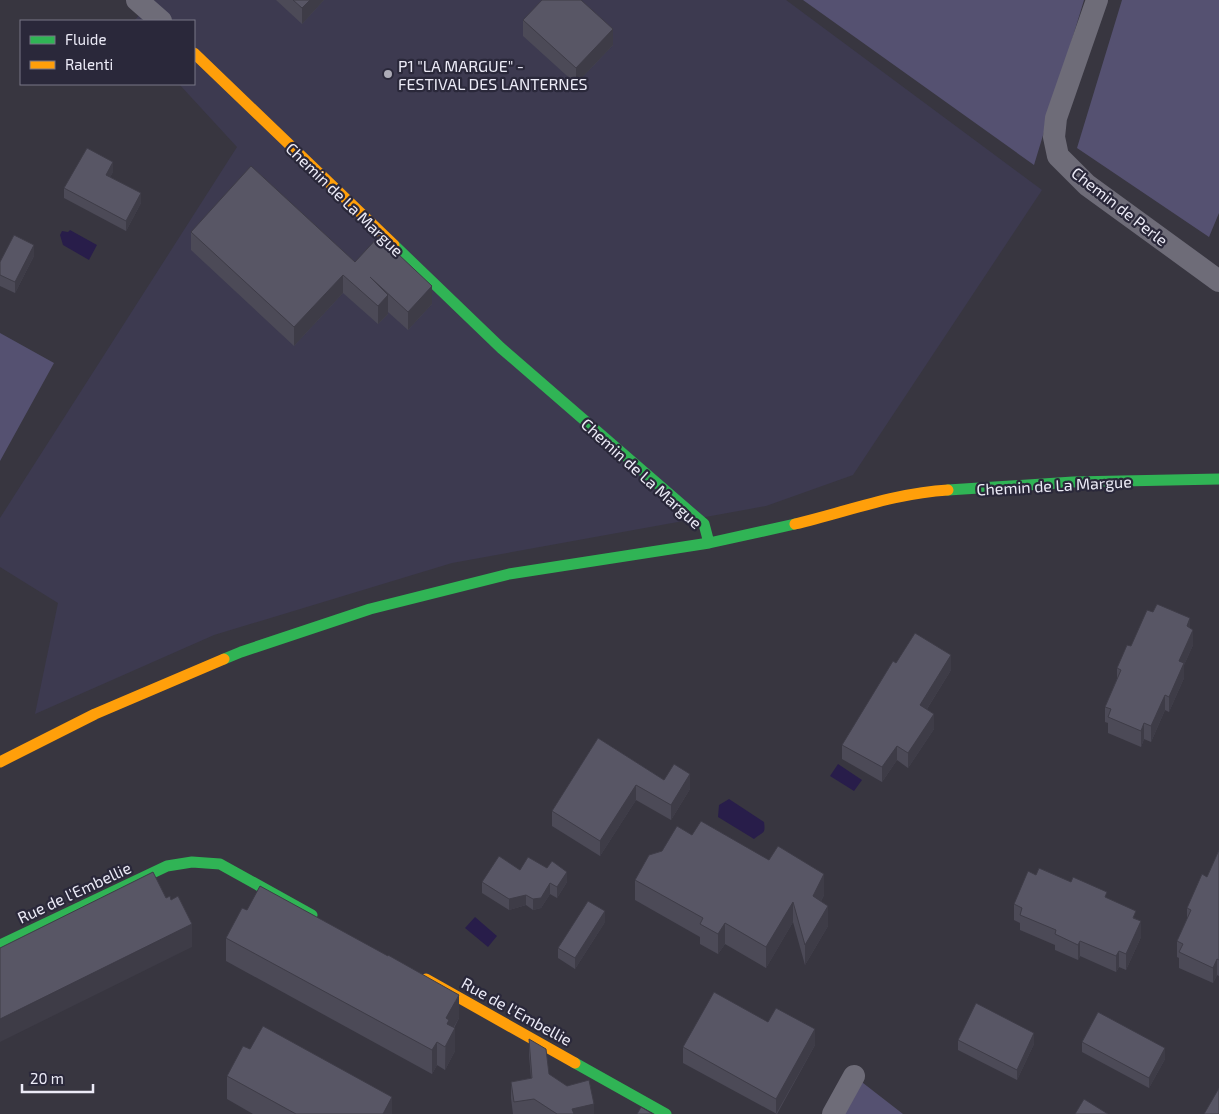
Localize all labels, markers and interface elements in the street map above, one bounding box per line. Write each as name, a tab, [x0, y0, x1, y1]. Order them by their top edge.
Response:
legend	[20, 20, 195, 85]
text: Fluide	[65, 30, 106, 48]
text: Ralenti	[65, 55, 113, 73]
place label: P1 "LA MARGUE" - FESTIVAL DES LANTERNES	[398, 56, 588, 93]
marker: P1 "LA MARGUE" - FESTIVAL DES LANTERNES	[382, 68, 394, 80]
street label: Chemin de La Margue	[282, 138, 408, 260]
street label: Chemin de Perle	[1068, 163, 1172, 249]
street label: Chemin de La Margue	[578, 414, 706, 532]
street label: Chemin de La Margue	[976, 471, 1132, 499]
street label: Rue de l'Embellie	[14, 857, 134, 927]
street label: Rue de l'Embellie	[459, 973, 575, 1049]
scale bar	[22, 1062, 94, 1094]
text: 20 m	[30, 1069, 64, 1087]

